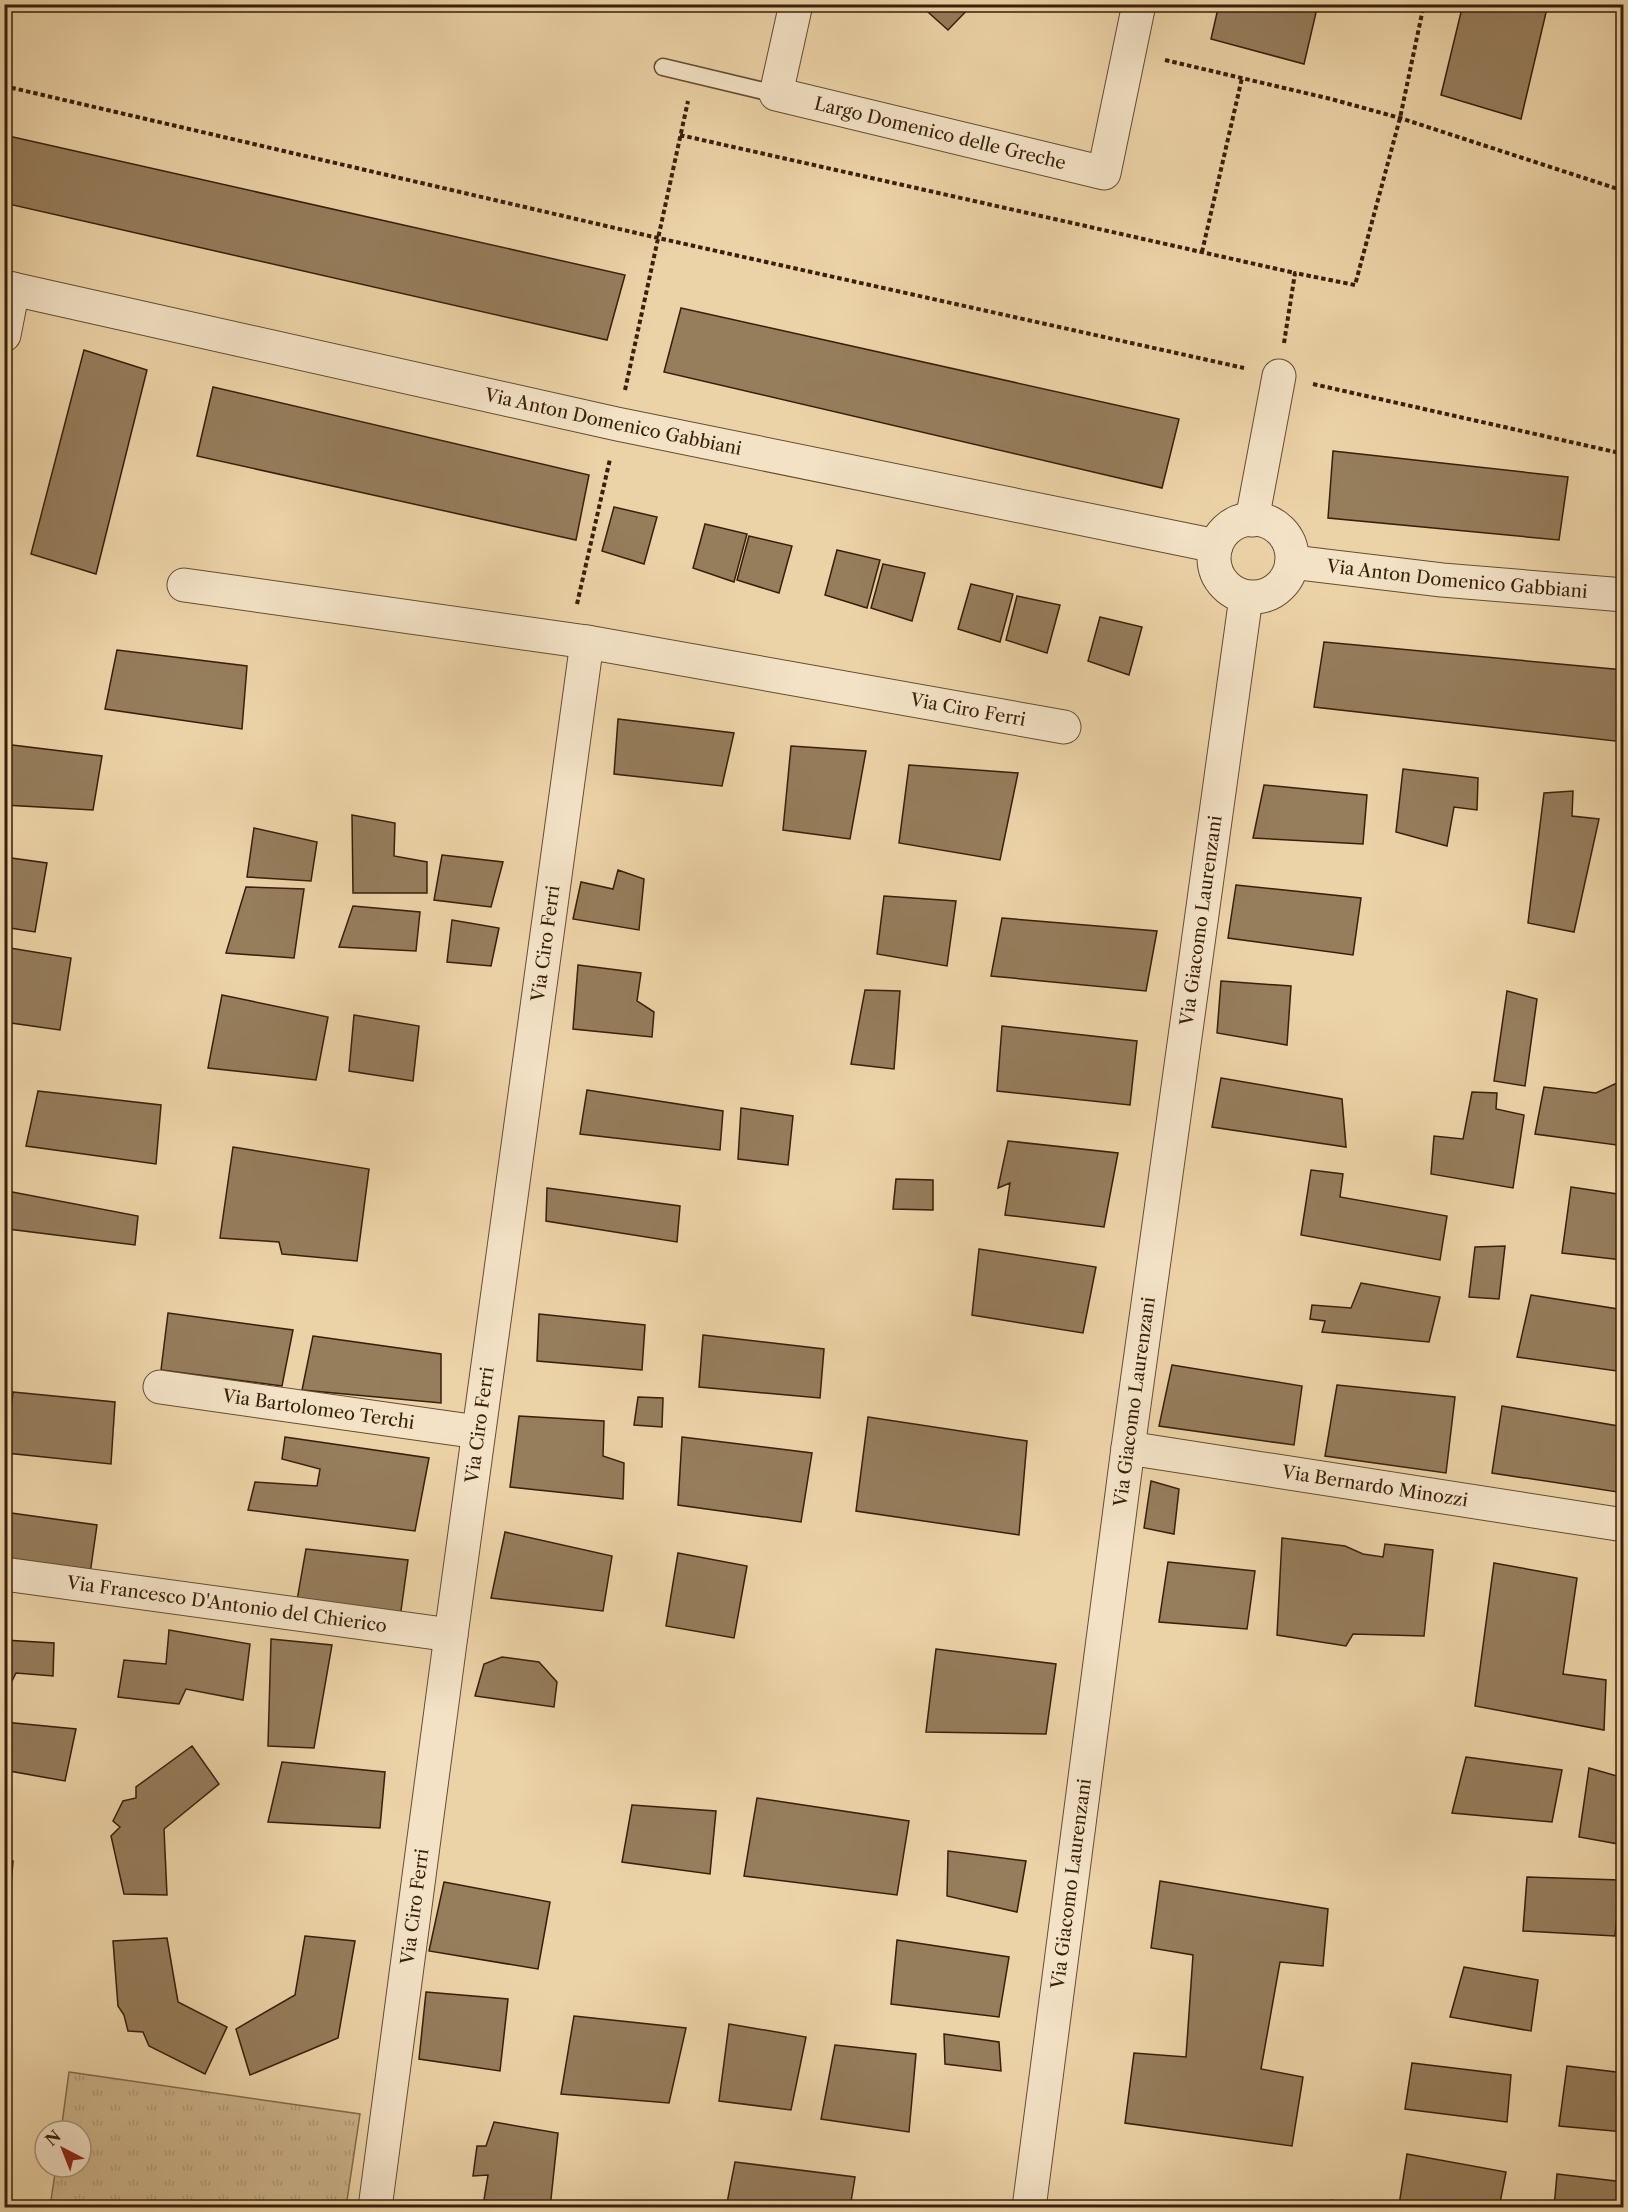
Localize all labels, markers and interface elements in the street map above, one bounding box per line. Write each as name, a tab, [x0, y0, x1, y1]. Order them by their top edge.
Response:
street label: Largo Domenico delle Greche	[812, 93, 1068, 174]
street label: Via Anton Domenico Gabbiani	[482, 384, 744, 460]
street label: Via Anton Domenico Gabbiani	[1324, 555, 1589, 603]
street label: Via Ciro Ferri	[908, 689, 1028, 731]
street label: Via Giacomo Laurenzani	[1176, 814, 1227, 1028]
street label: Via Ciro Ferri	[527, 884, 565, 1004]
street label: Via Giacomo Laurenzani	[1109, 1295, 1160, 1509]
street label: Via Ciro Ferri	[461, 1365, 499, 1485]
street label: Via Bartolomeo Terchi	[220, 1385, 416, 1434]
street label: Via Bernardo Minozzi	[1280, 1461, 1470, 1512]
street label: Via Francesco D'Antonio del Chierico	[65, 1572, 388, 1637]
street label: Via Giacomo Laurenzani	[1047, 1777, 1096, 1991]
street label: Via Ciro Ferri	[396, 1847, 434, 1967]
north arrow	[33, 2119, 93, 2179]
text: N	[41, 2126, 65, 2150]

